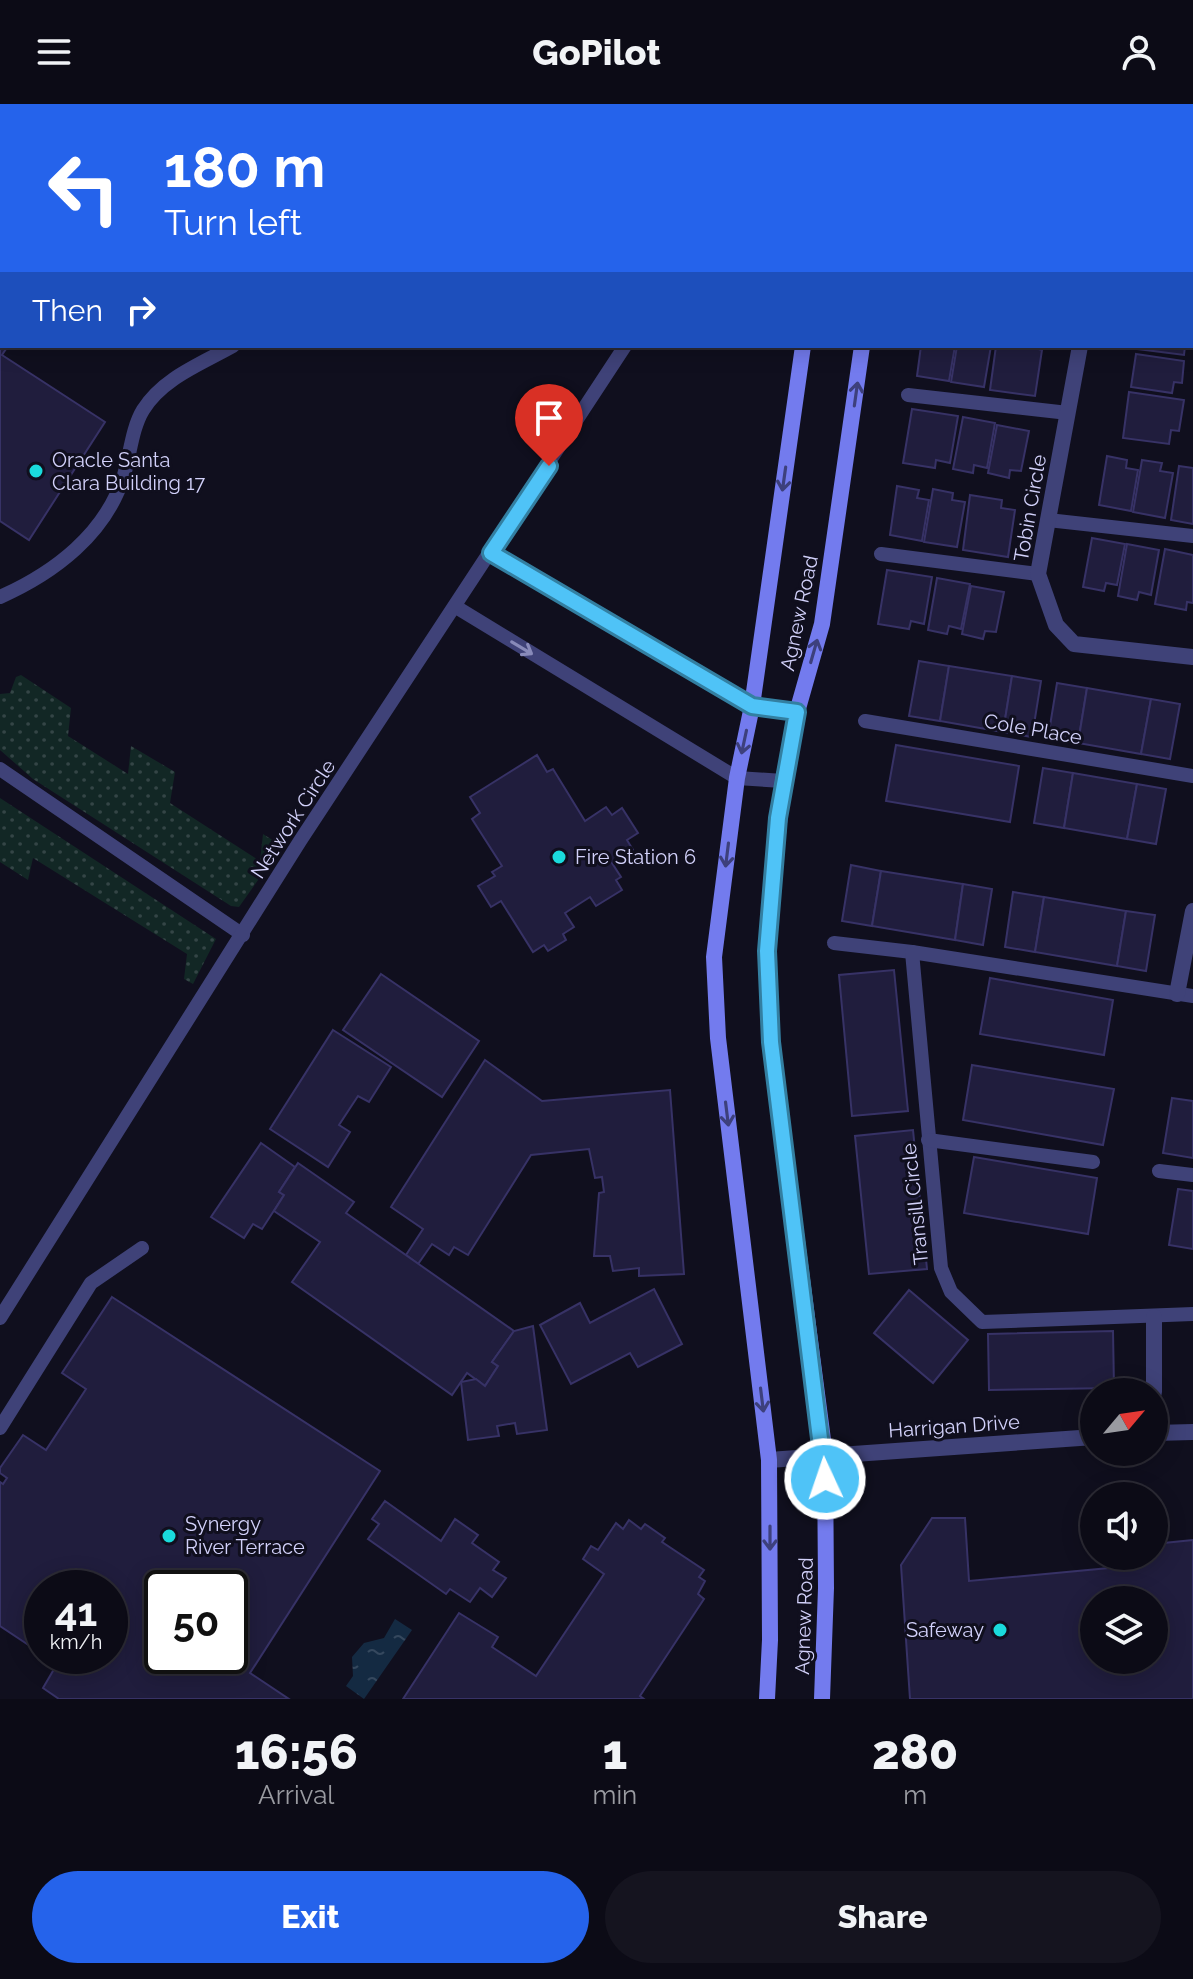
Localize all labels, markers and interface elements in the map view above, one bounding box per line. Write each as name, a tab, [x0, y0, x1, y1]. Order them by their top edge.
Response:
icon: menu	[32, 30, 76, 74]
icon: person	[1117, 30, 1161, 74]
text: GoPilot	[532, 31, 661, 73]
text: 180 m	[164, 134, 325, 200]
icon: left	[32, 136, 136, 240]
text: Turn left	[164, 201, 302, 243]
icon: right	[119, 288, 163, 332]
text: Then	[32, 293, 103, 328]
one-way arrow	[848, 382, 863, 408]
pin	[515, 384, 583, 466]
icon: arrive	[527, 396, 571, 440]
place label: Oracle Santa Clara Building 17	[52, 448, 205, 495]
street label: Tobin Circle	[1009, 452, 1051, 563]
marker: Oracle Santa Clara Building 17	[27, 462, 45, 480]
one-way arrow	[776, 466, 791, 491]
street label: Agnew Road	[775, 553, 823, 673]
one-way arrow	[808, 638, 823, 664]
one-way arrow	[510, 640, 533, 656]
street label: Cole Place	[982, 709, 1084, 749]
one-way arrow	[736, 728, 751, 754]
street label: Network Circle	[246, 755, 341, 883]
one-way arrow	[719, 841, 734, 868]
place label: Fire Station 6	[575, 845, 696, 869]
marker: Fire Station 6	[550, 848, 568, 866]
one-way arrow	[720, 1101, 735, 1126]
street label: Transill Circle	[897, 1142, 933, 1266]
north arrow	[1080, 1378, 1168, 1466]
map controls	[1080, 1378, 1168, 1674]
one-way arrow	[755, 1387, 770, 1412]
street label: Harrigan Drive	[887, 1409, 1021, 1443]
position arrow	[783, 1437, 867, 1521]
button: sound	[1080, 1482, 1168, 1570]
place label: Synergy River Terrace	[185, 1512, 305, 1559]
one-way arrow	[762, 1524, 778, 1551]
marker: Synergy River Terrace	[160, 1527, 178, 1545]
street label: Agnew Road	[790, 1557, 818, 1675]
speed limit sign: 50	[144, 1570, 248, 1674]
button: layers	[1080, 1586, 1168, 1674]
text: 41	[55, 1588, 97, 1635]
place label: Safeway	[906, 1618, 984, 1642]
marker: Safeway	[991, 1621, 1009, 1639]
text: km/h	[50, 1630, 102, 1654]
text: 16:56	[235, 1724, 358, 1780]
text: 1	[602, 1724, 627, 1780]
text: 280	[872, 1724, 958, 1780]
text: Arrival	[258, 1780, 334, 1810]
text: min	[592, 1780, 637, 1810]
text: m	[903, 1780, 927, 1810]
button: Exit	[32, 1871, 589, 1963]
button: Share	[605, 1871, 1161, 1963]

